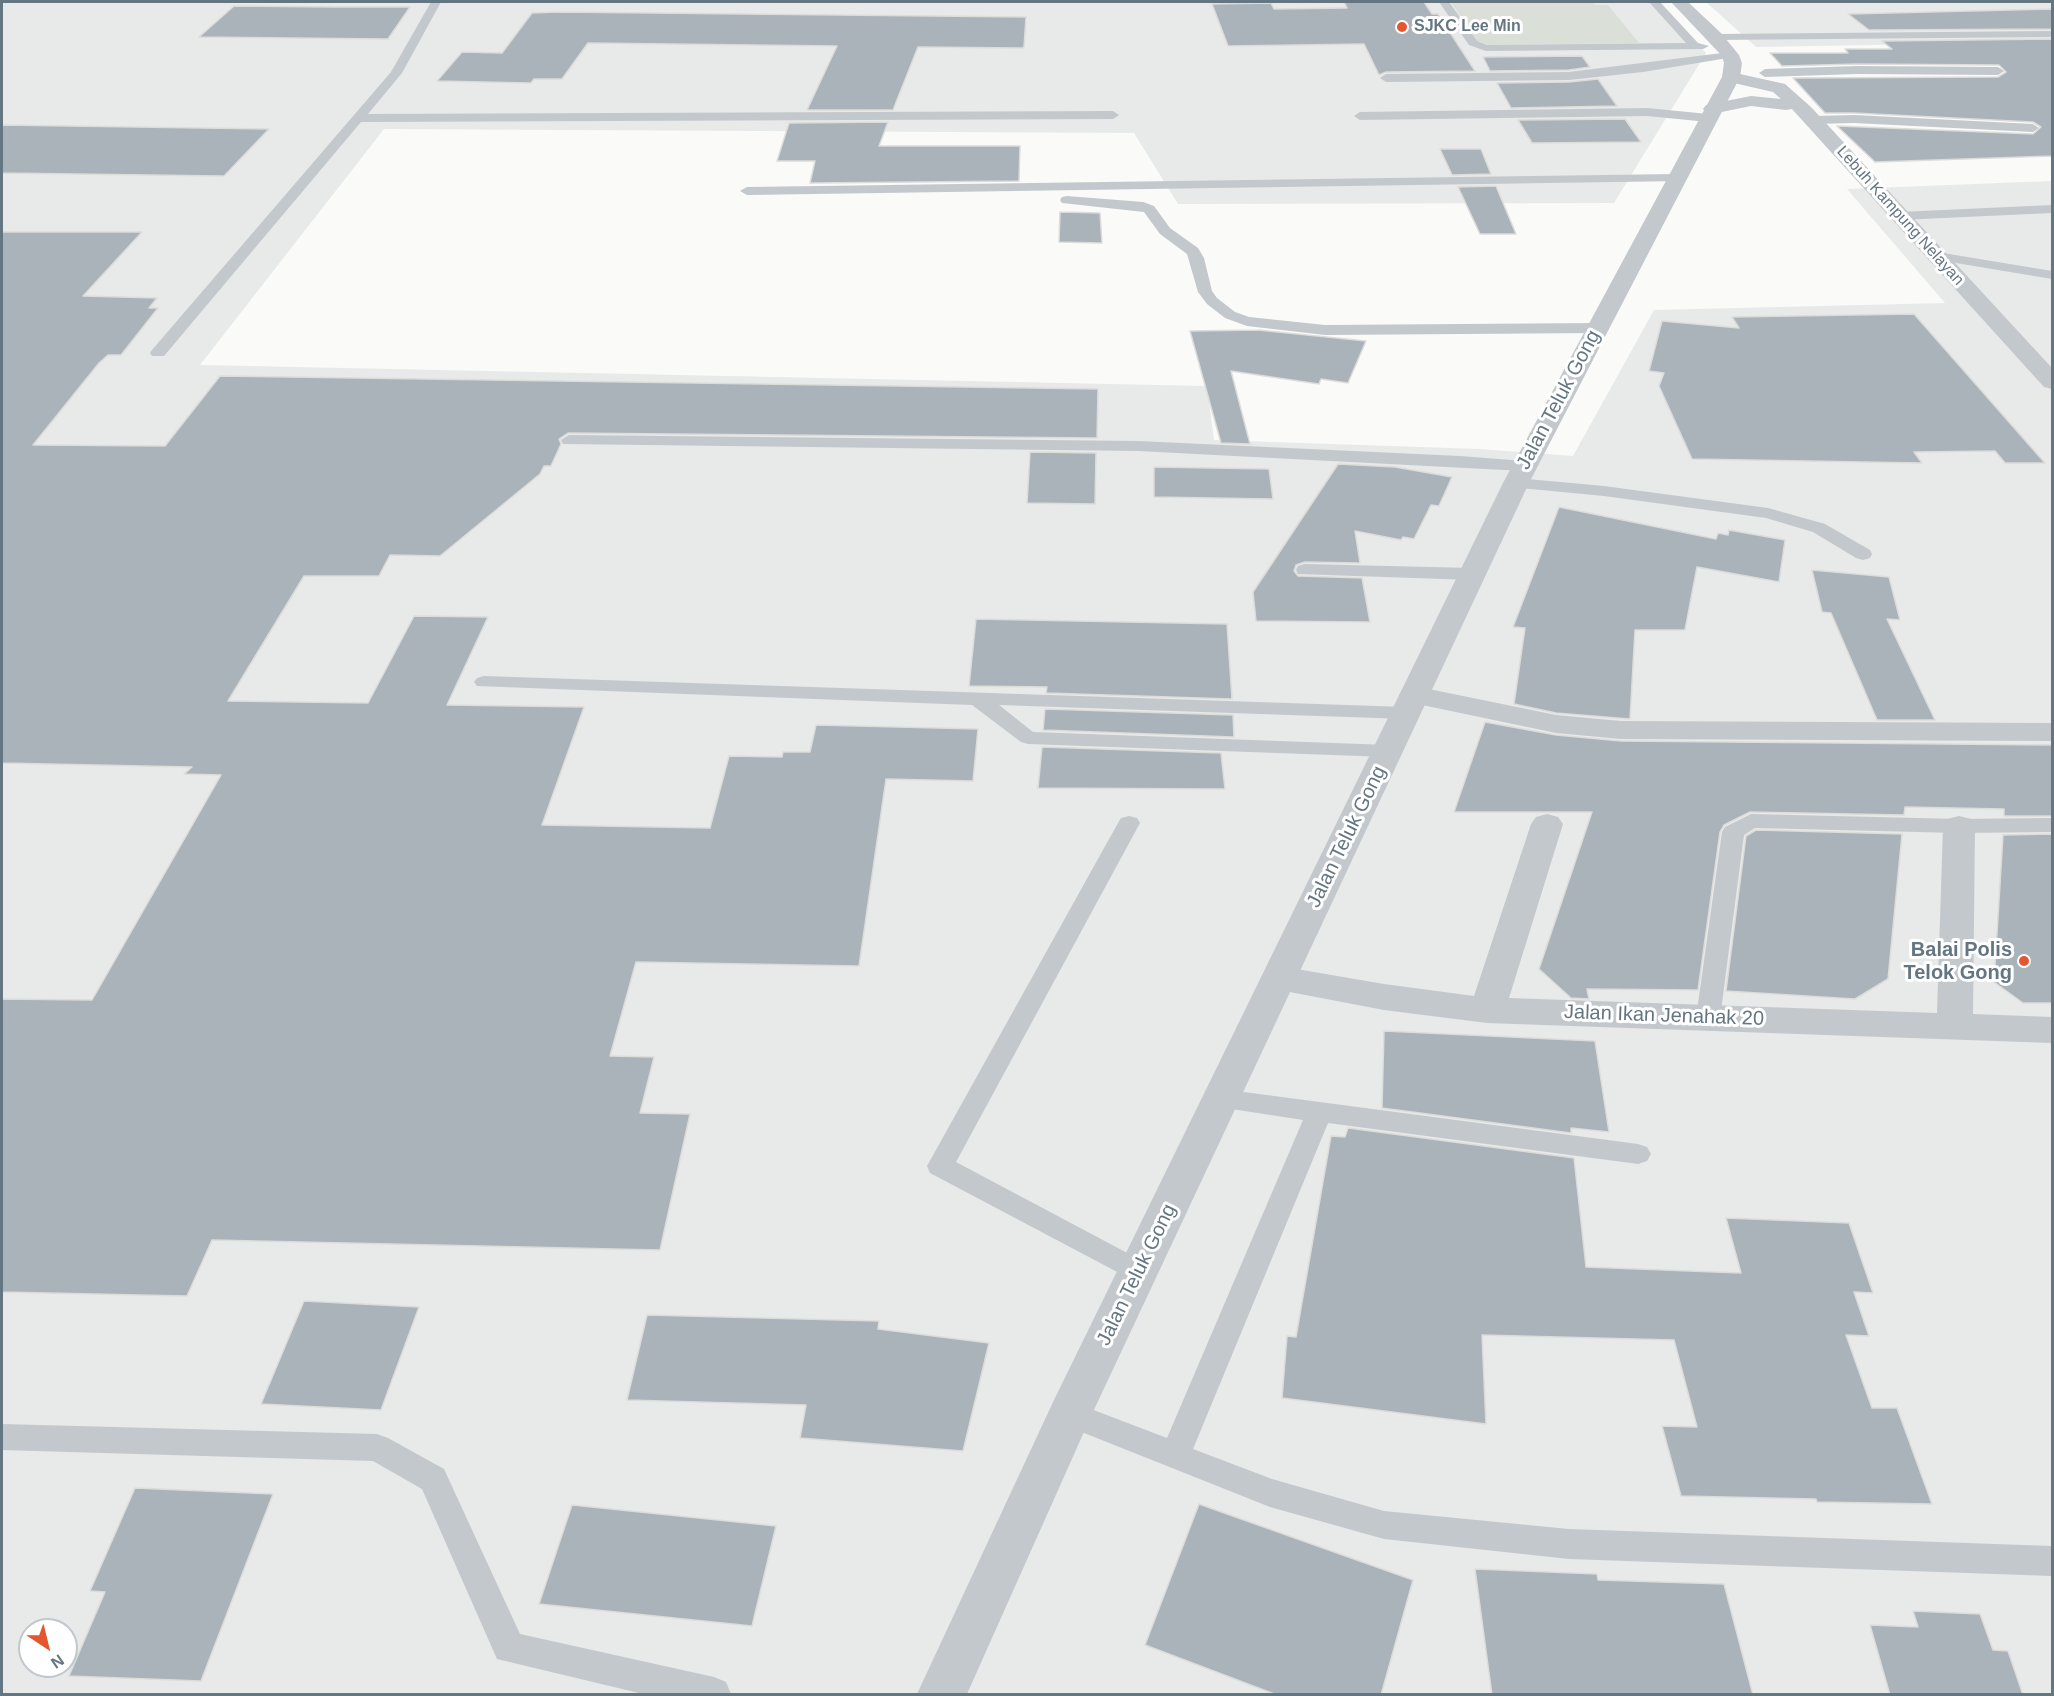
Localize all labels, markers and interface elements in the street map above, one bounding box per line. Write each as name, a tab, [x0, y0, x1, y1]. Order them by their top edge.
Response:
place label: SJKC Lee Min	[1414, 17, 1521, 37]
marker: SJKC Lee Min	[1395, 20, 1409, 34]
street label: Lebuh Kampung Nelayan	[1832, 142, 1968, 290]
street label: Jalan Teluk Gong	[1512, 326, 1606, 474]
street label: Jalan Teluk Gong	[1302, 762, 1392, 912]
place label: Balai Polis Telok Gong	[1903, 938, 2012, 985]
marker: Balai Polis Telok Gong	[2017, 954, 2031, 968]
street label: Jalan Ikan Jenahak 20	[1564, 1001, 1764, 1031]
street label: Jalan Teluk Gong	[1092, 1200, 1182, 1350]
north arrow	[18, 1618, 78, 1678]
text: N	[48, 1651, 67, 1672]

